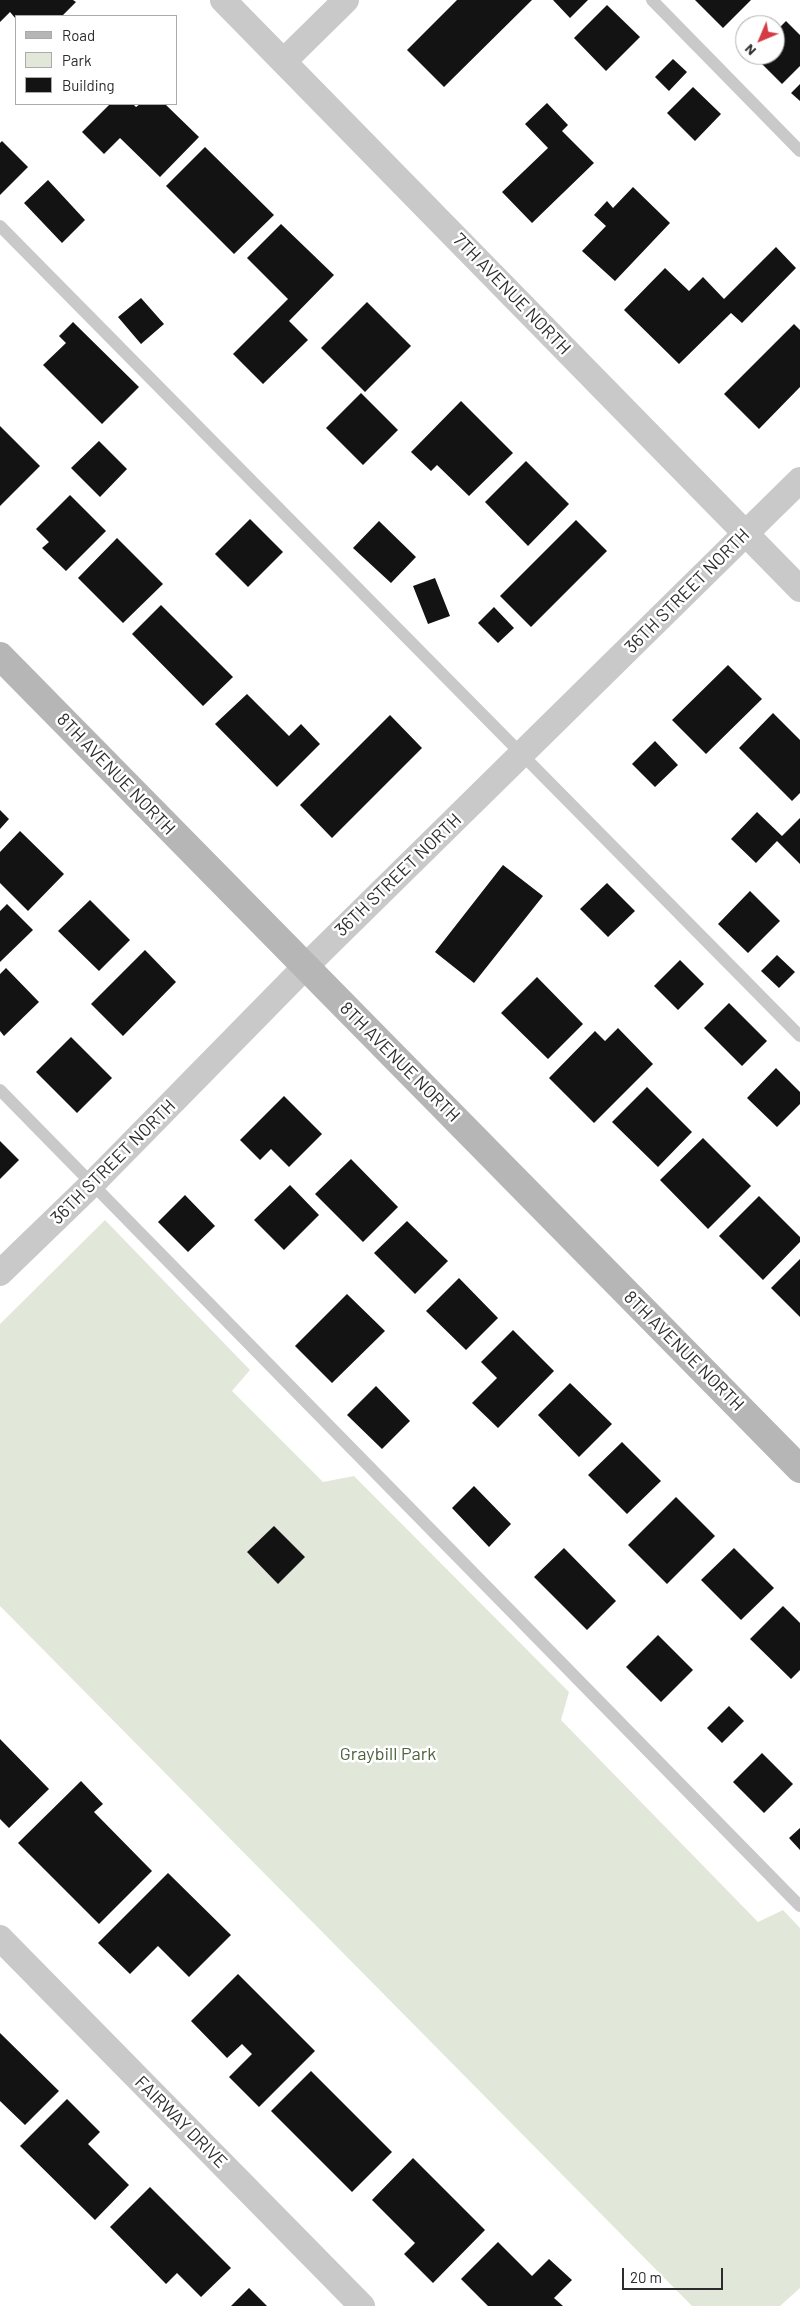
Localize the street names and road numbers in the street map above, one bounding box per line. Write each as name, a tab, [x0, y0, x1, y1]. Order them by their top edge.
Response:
street label: 7TH AVENUE NORTH	[449, 229, 575, 359]
street label: 36TH STREET NORTH	[620, 524, 754, 658]
street label: 8TH AVENUE NORTH	[52, 709, 180, 839]
street label: 36TH STREET NORTH	[330, 809, 466, 941]
street label: 8TH AVENUE NORTH	[335, 997, 465, 1127]
street label: 36TH STREET NORTH	[46, 1095, 180, 1229]
street label: 8TH AVENUE NORTH	[619, 1286, 749, 1416]
street label: FAIRWAY DRIVE	[130, 2071, 232, 2173]

